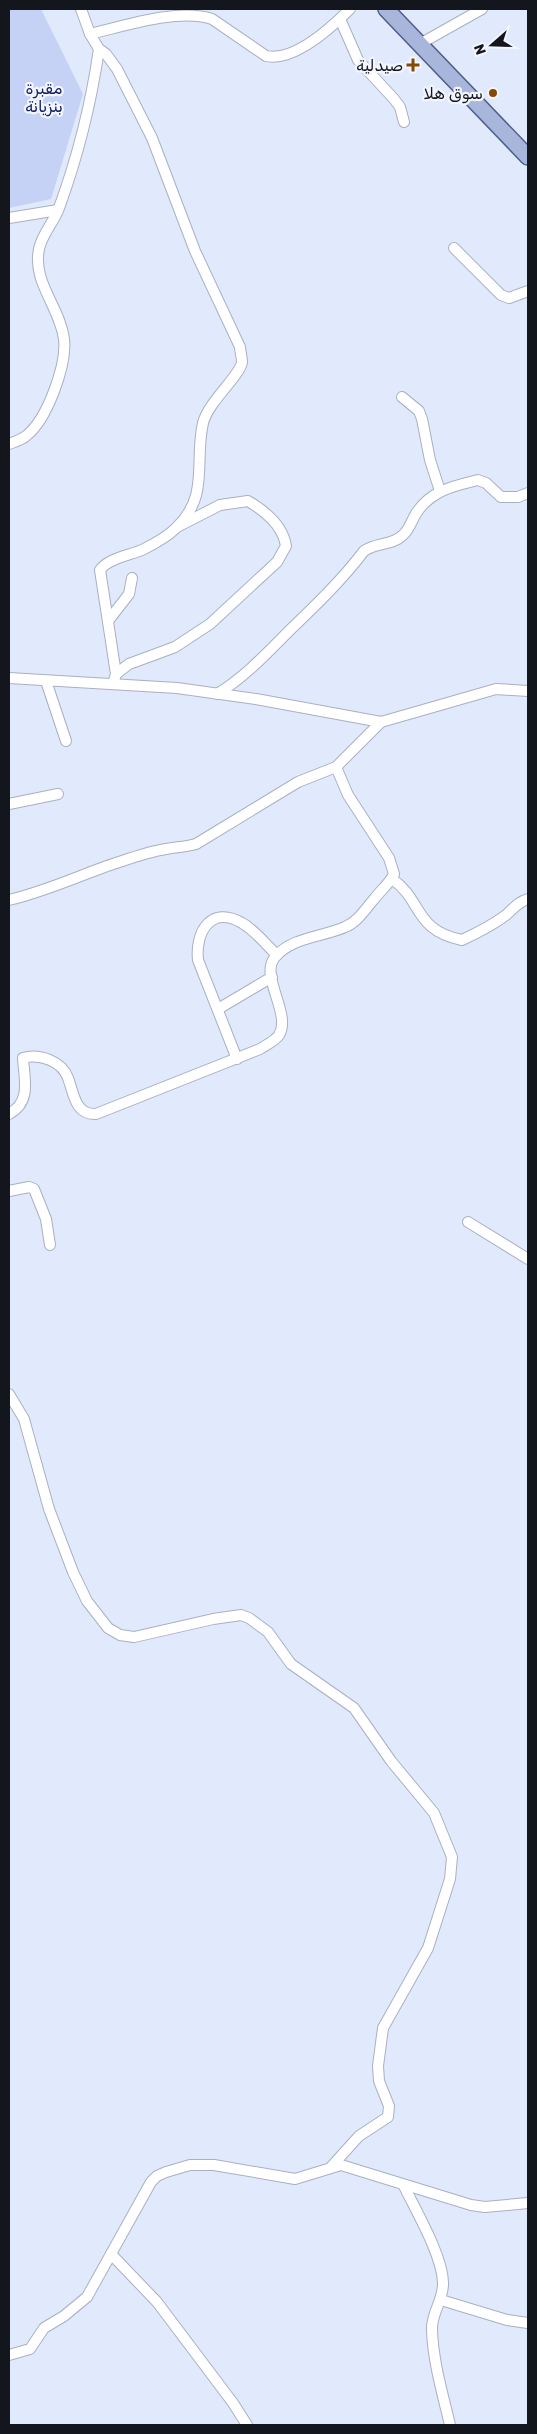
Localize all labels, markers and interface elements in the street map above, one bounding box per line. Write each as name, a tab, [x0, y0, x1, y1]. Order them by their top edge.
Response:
north arrow	[467, 20, 517, 70]
text: N	[471, 42, 490, 57]
place label: صيدلية	[356, 56, 403, 75]
marker: صيدلية	[407, 59, 419, 71]
park label: مقبرة بنزيانة	[25, 79, 63, 117]
place label: سوق هلا	[424, 84, 483, 104]
marker: سوق هلا	[487, 87, 499, 99]

